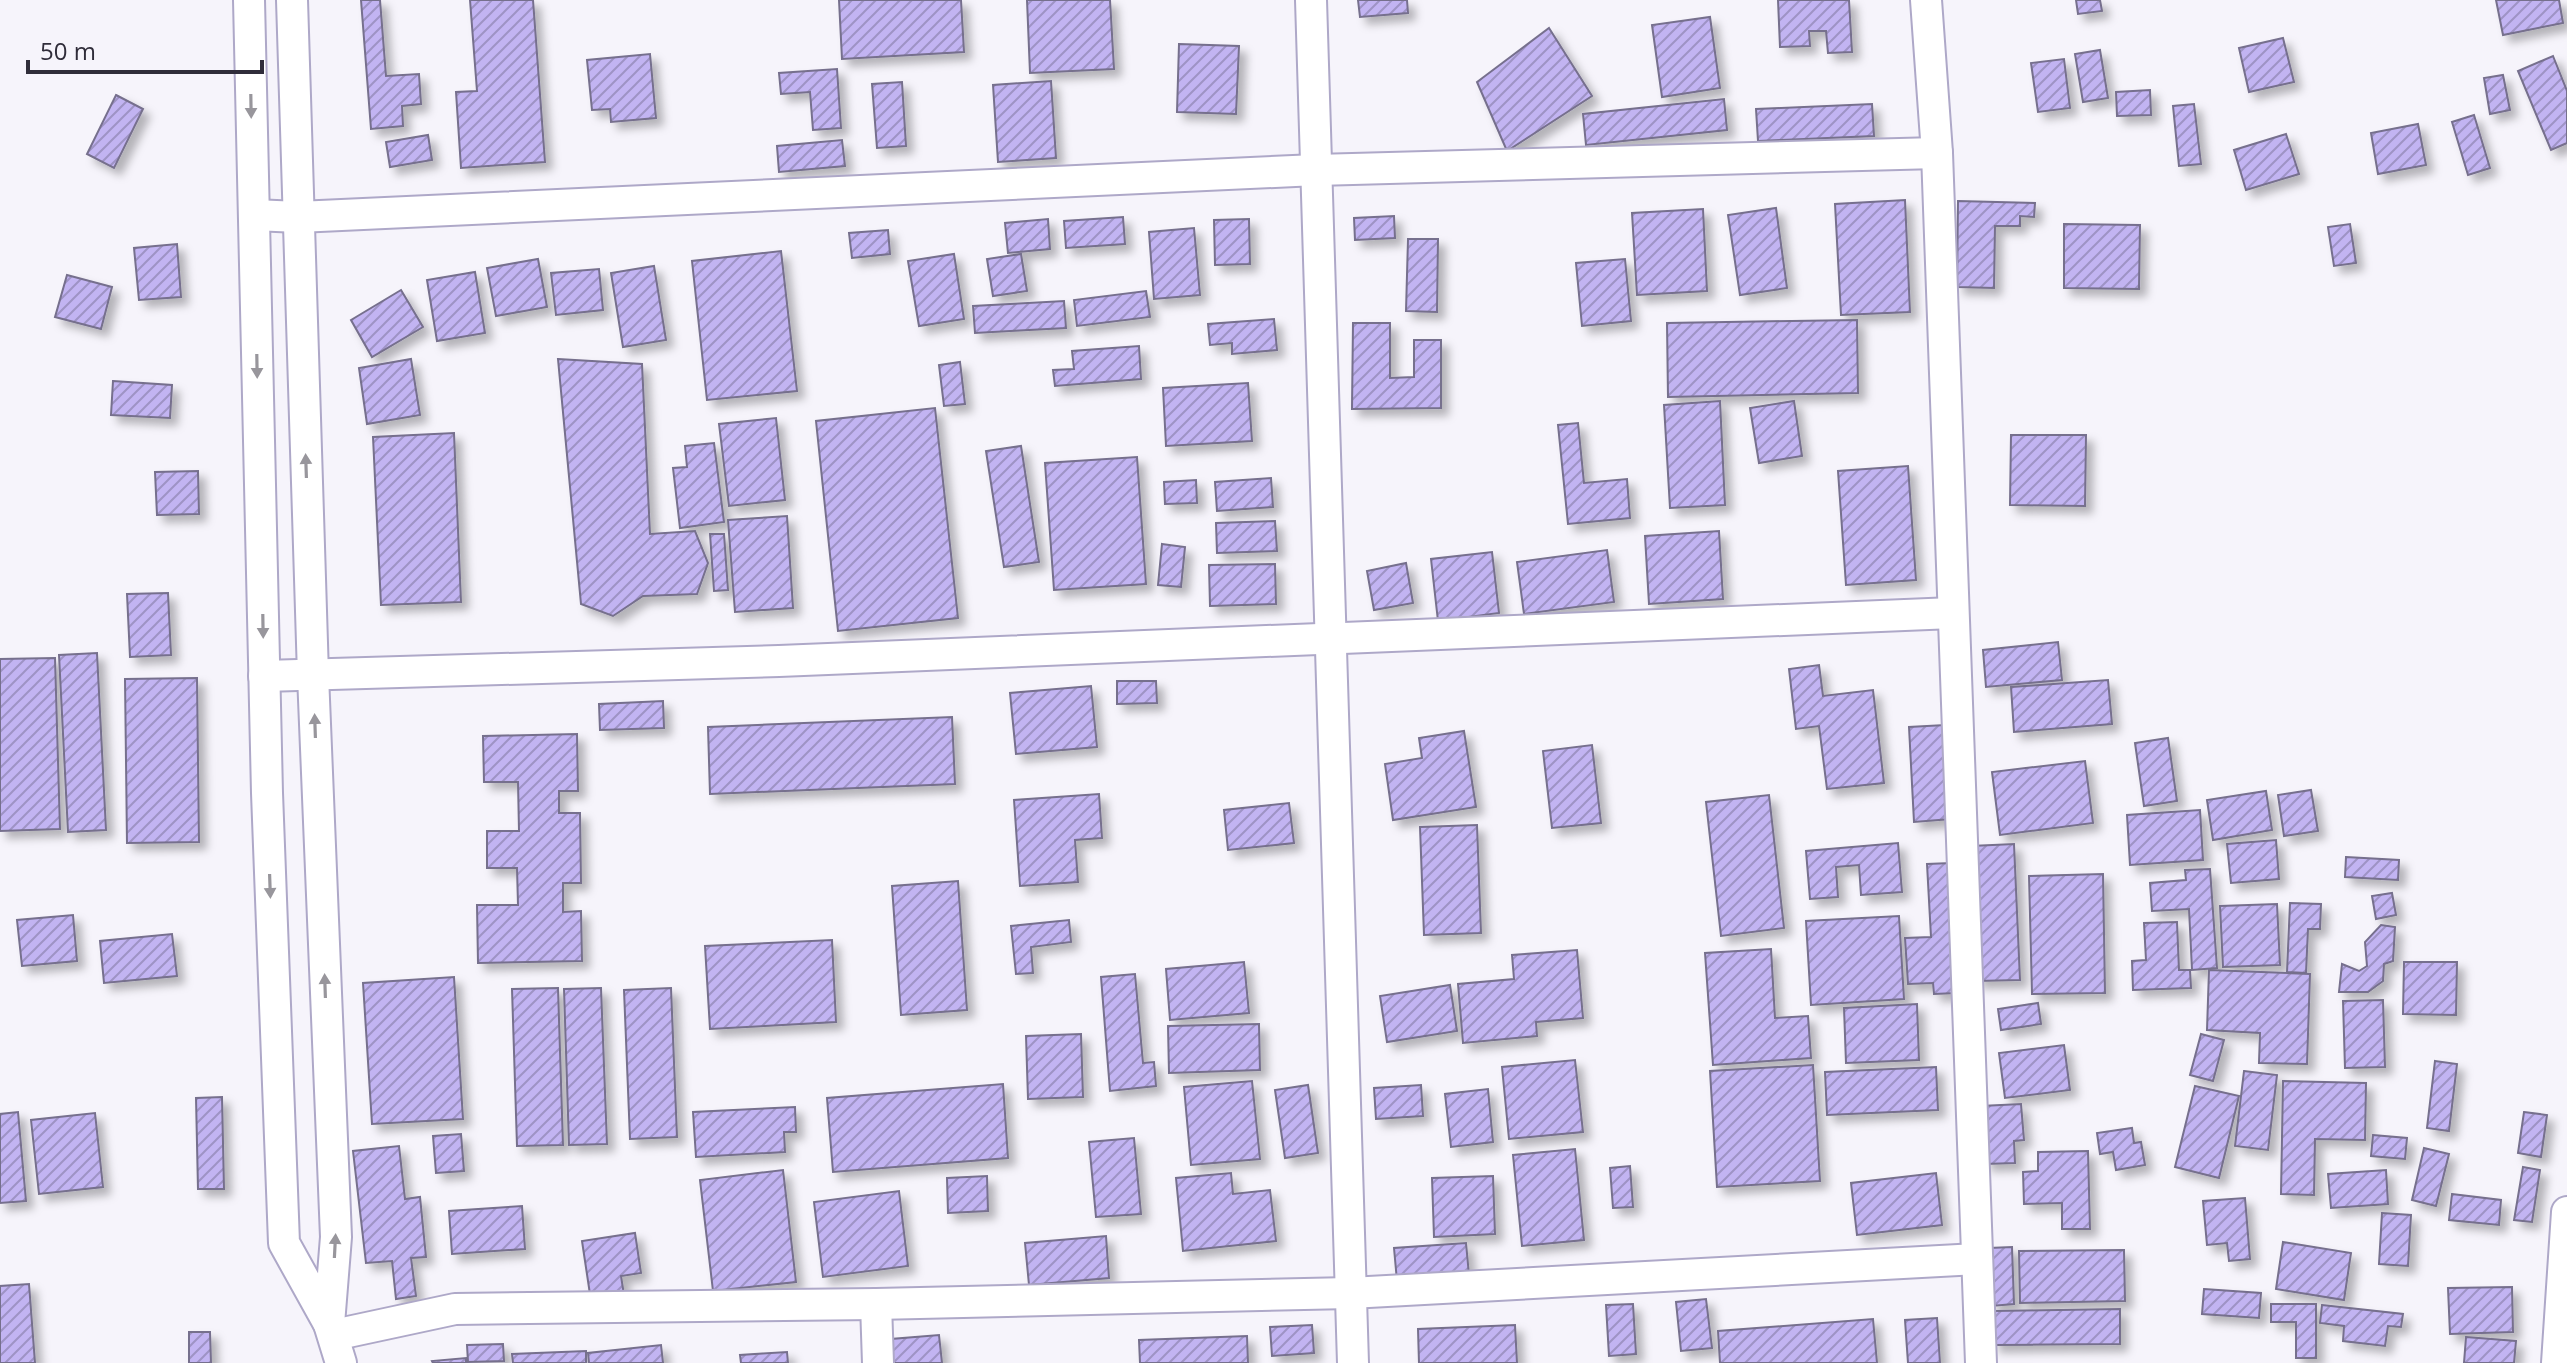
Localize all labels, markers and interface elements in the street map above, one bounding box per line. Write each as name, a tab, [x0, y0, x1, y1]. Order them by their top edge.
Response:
scale bar	[28, 24, 262, 74]
text: 50 m	[40, 34, 96, 67]
one-way arrow	[245, 94, 258, 119]
one-way arrow	[251, 354, 264, 379]
one-way arrow	[300, 453, 313, 478]
one-way arrow	[257, 614, 269, 639]
one-way arrow	[308, 713, 321, 738]
one-way arrow	[264, 874, 277, 899]
one-way arrow	[319, 973, 332, 998]
one-way arrow	[328, 1233, 341, 1258]

